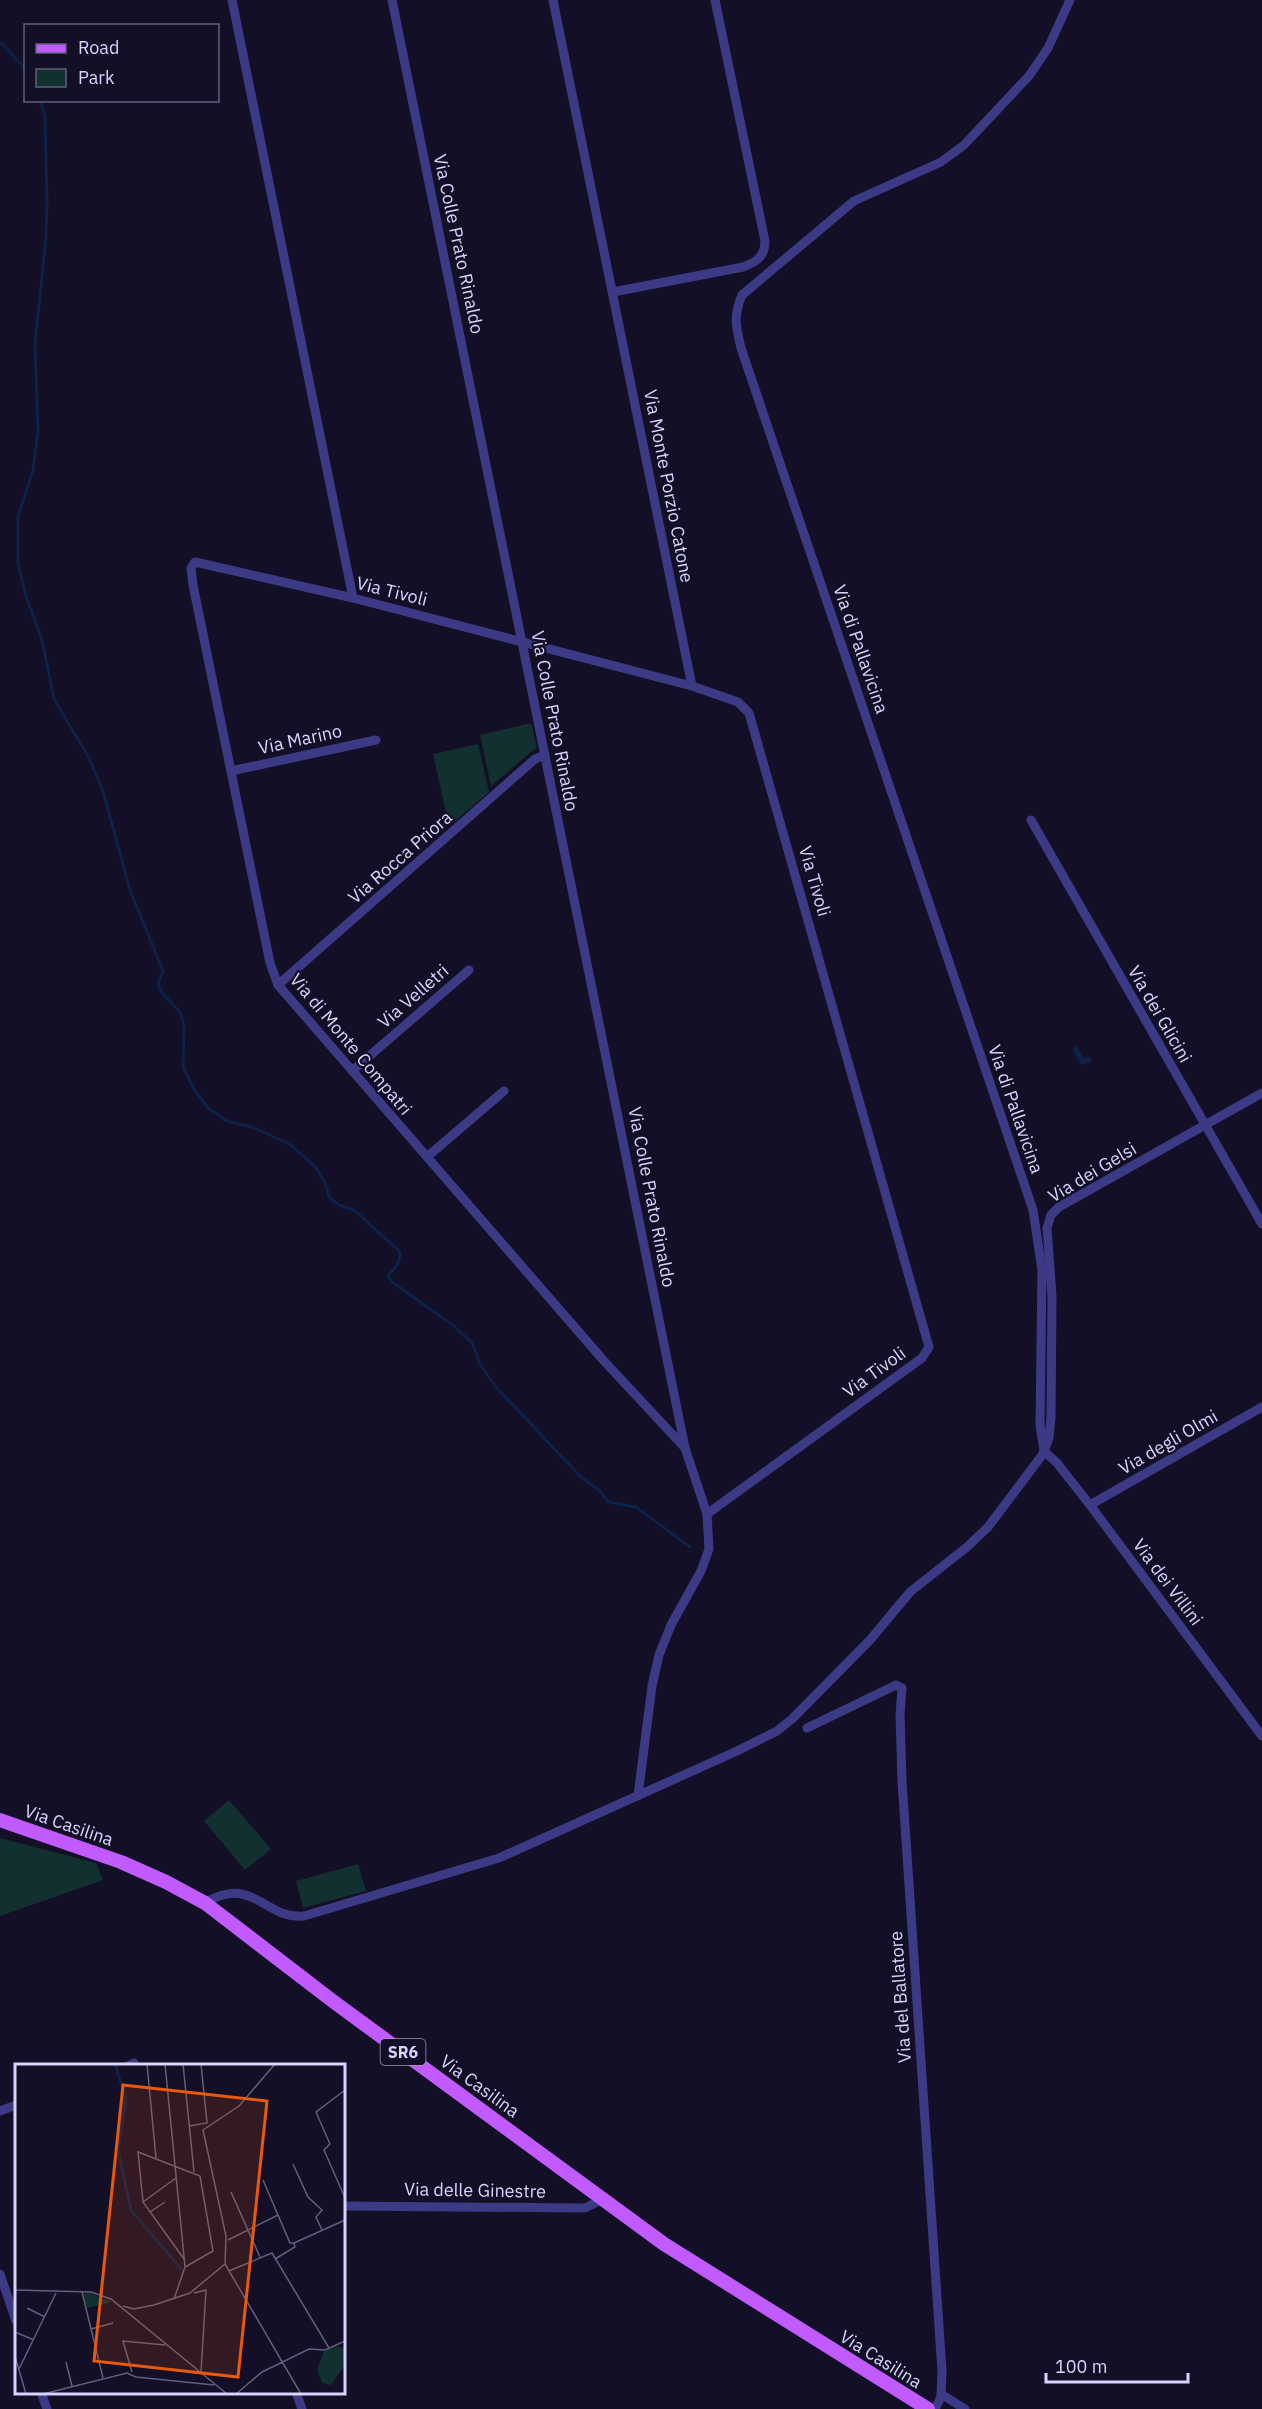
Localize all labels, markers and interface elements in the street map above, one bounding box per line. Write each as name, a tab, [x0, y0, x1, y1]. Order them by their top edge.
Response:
legend	[24, 24, 219, 102]
text: Road	[78, 36, 119, 59]
text: Park	[78, 66, 115, 89]
street label: Via Colle Prato Rinaldo	[429, 152, 489, 336]
street label: Via Monte Porzio Catone	[639, 387, 699, 585]
street label: Via Tivoli	[354, 571, 430, 611]
street label: Via di Pallavicina	[828, 582, 894, 717]
street label: Via Colle Prato Rinaldo	[526, 629, 584, 813]
street label: Via Marino	[256, 719, 344, 759]
street label: Via Rocca Priora	[343, 805, 457, 909]
street label: Via Tivoli	[794, 843, 836, 919]
street label: Via Velletri	[373, 959, 453, 1033]
street label: Via dei Glicini	[1123, 961, 1197, 1067]
street label: Via di Monte Compatri	[285, 968, 417, 1120]
street label: Via di Pallavicina	[983, 1042, 1049, 1177]
street label: Via Colle Prato Rinaldo	[623, 1105, 681, 1289]
street label: Via dei Gelsi	[1044, 1137, 1140, 1207]
street label: Via Tivoli	[838, 1341, 910, 1403]
street label: Via degli Olmi	[1114, 1404, 1222, 1480]
street label: Via dei Villini	[1128, 1534, 1208, 1630]
street label: Via Casilina	[21, 1799, 117, 1851]
street label: Via del Ballatore	[884, 1930, 916, 2064]
road number: SR6	[380, 2039, 426, 2065]
street label: Via Casilina	[436, 2049, 525, 2123]
inset map	[15, 2064, 345, 2394]
street label: Via delle Ginestre	[404, 2177, 546, 2203]
street label: Via Casilina	[836, 2325, 927, 2393]
scale bar	[1046, 2346, 1188, 2384]
text: 100 m	[1055, 2355, 1107, 2378]

